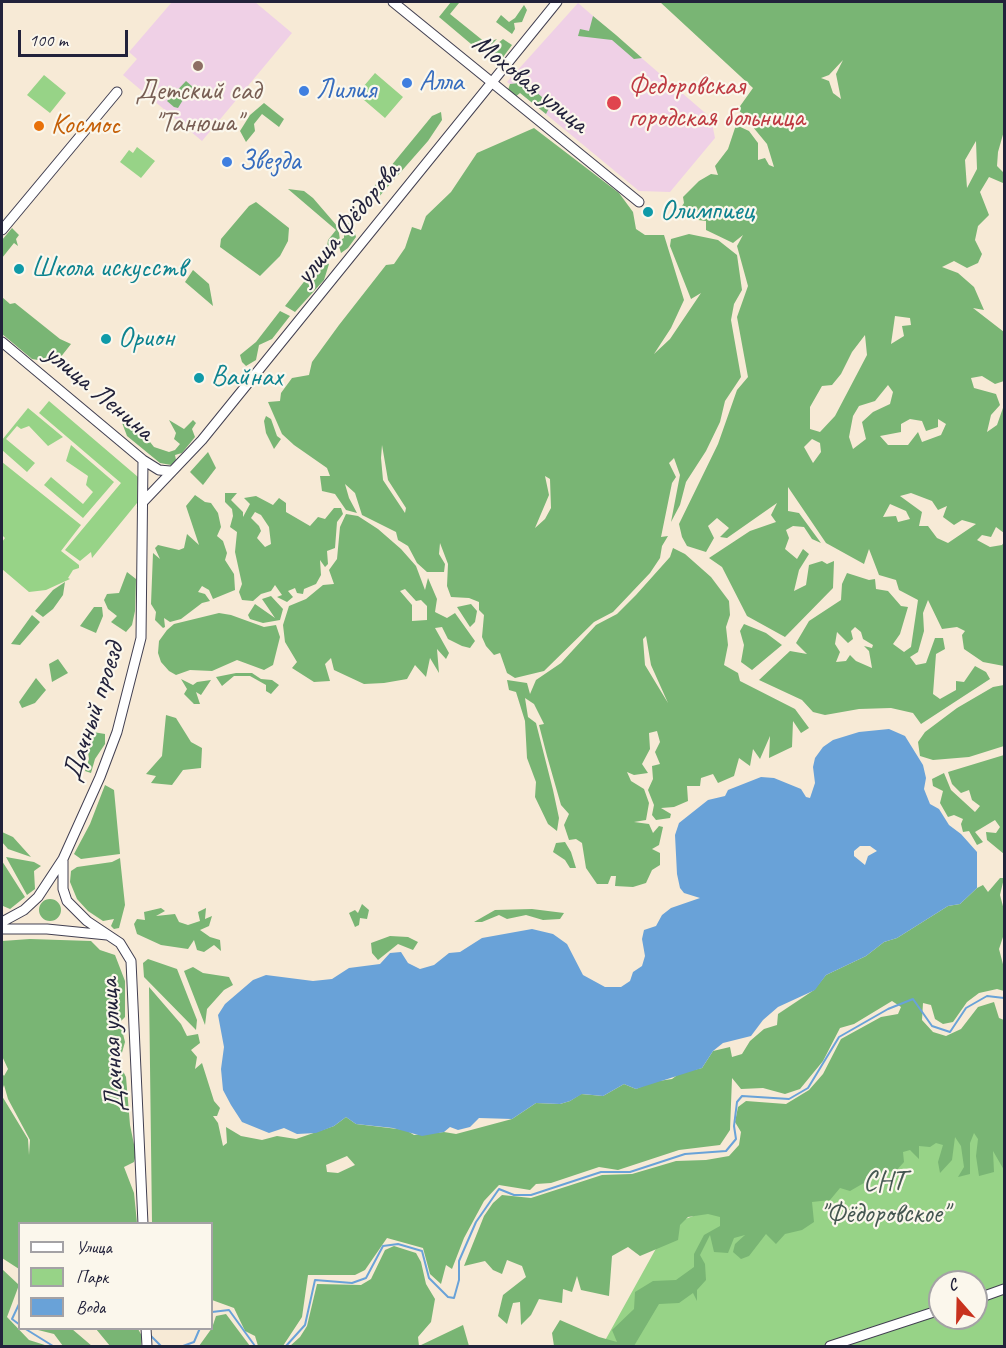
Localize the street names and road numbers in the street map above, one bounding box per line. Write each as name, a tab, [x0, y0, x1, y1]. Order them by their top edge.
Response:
street label: Моховая улица	[465, 27, 595, 141]
street label: улица Фёдорова	[288, 156, 408, 292]
street label: улица Ленина	[37, 337, 161, 449]
street label: Дачный проезд	[56, 638, 132, 786]
street label: Дачная улица	[93, 977, 133, 1113]

